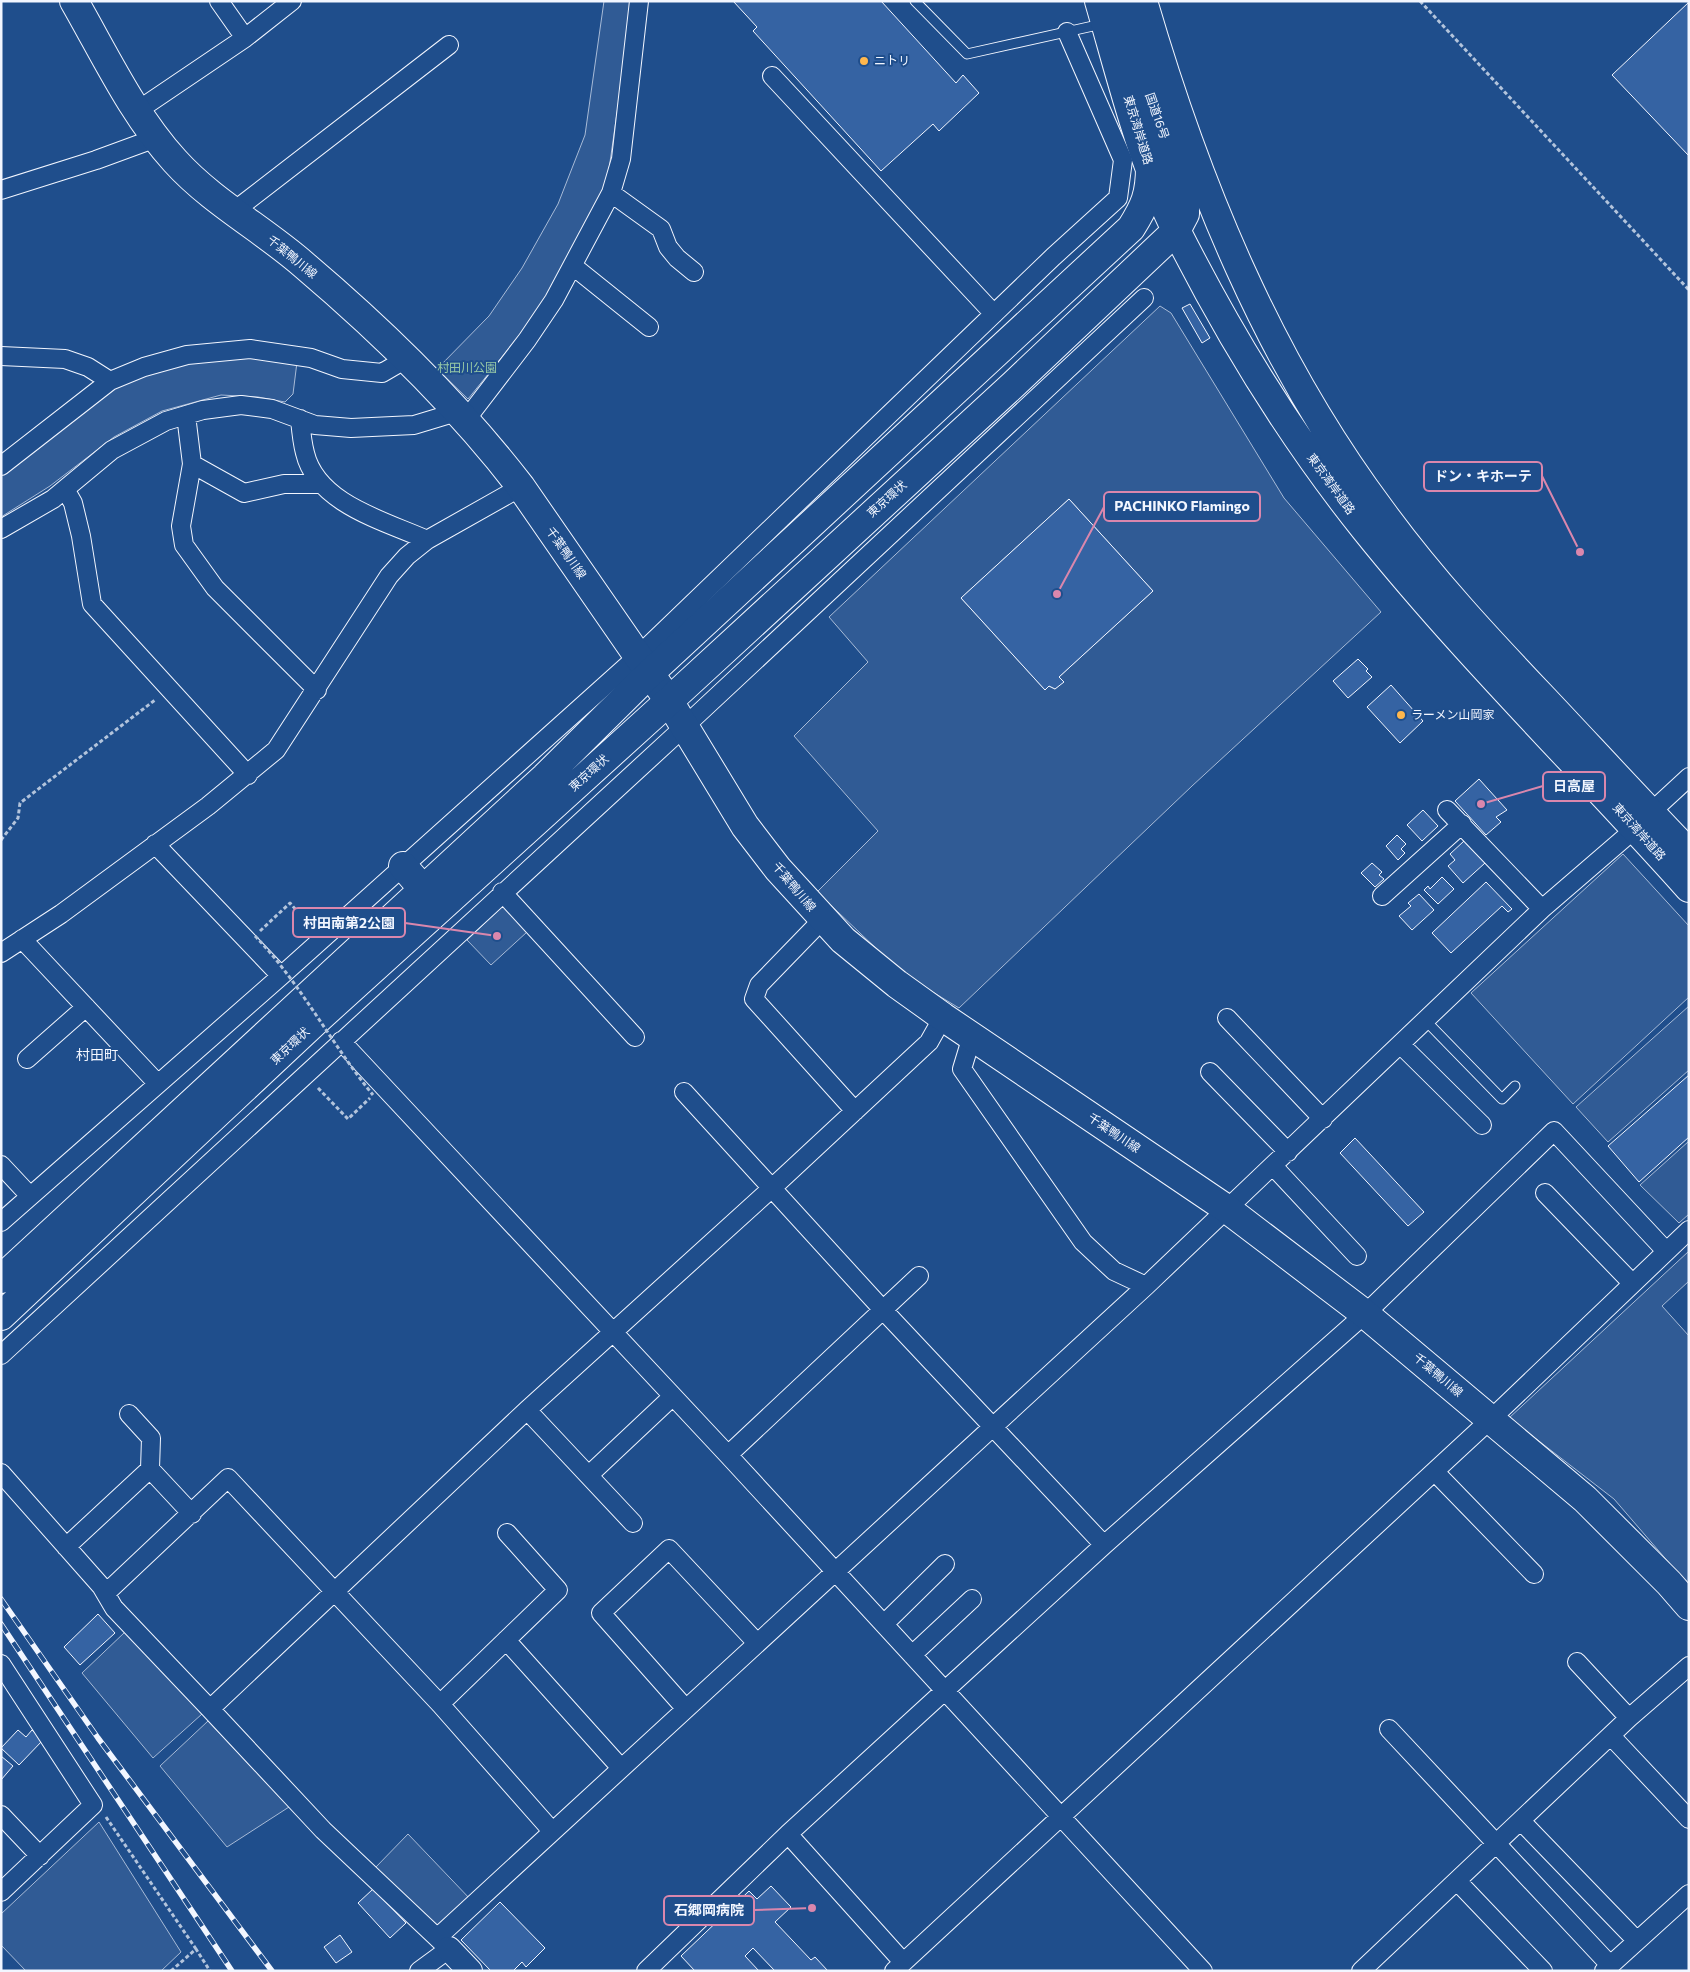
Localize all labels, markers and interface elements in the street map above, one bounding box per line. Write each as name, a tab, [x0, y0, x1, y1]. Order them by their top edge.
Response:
place label: ニトリ	[874, 53, 910, 67]
marker: ニトリ	[858, 55, 870, 67]
street label: 国道16号	[1143, 91, 1172, 141]
street label: 東京湾岸道路	[1122, 93, 1156, 166]
street label: 千葉鴨川線	[265, 232, 320, 281]
park label: 村田川公園	[437, 360, 497, 374]
street label: 東京湾岸道路	[1305, 450, 1359, 517]
callout: ドン・キホーテ	[1424, 462, 1542, 491]
text: ドン・キホーテ	[1434, 467, 1532, 484]
street label: 東京環状	[864, 477, 909, 520]
callout: PACHINKO Flamingo	[1104, 492, 1260, 521]
text: PACHINKO Flamingo	[1114, 497, 1250, 514]
street label: 千葉鴨川線	[544, 524, 590, 581]
place label: ラーメン山岡家	[1411, 707, 1495, 721]
marker: ラーメン山岡家	[1395, 709, 1407, 721]
street label: 東京環状	[566, 751, 611, 794]
callout: 日高屋	[1543, 772, 1605, 801]
text: 日高屋	[1553, 777, 1595, 794]
street label: 東京湾岸道路	[1610, 800, 1669, 863]
street label: 千葉鴨川線	[770, 859, 819, 914]
callout: 村田南第2公園	[293, 908, 405, 937]
text: 村田南第2公園	[303, 914, 395, 931]
street label: 東京環状	[267, 1024, 312, 1067]
district label: 村田町	[76, 1046, 118, 1063]
street label: 千葉鴨川線	[1086, 1110, 1143, 1155]
street label: 千葉鴨川線	[1411, 1350, 1466, 1399]
callout: 石郷岡病院	[664, 1896, 754, 1925]
text: 石郷岡病院	[674, 1901, 744, 1918]

